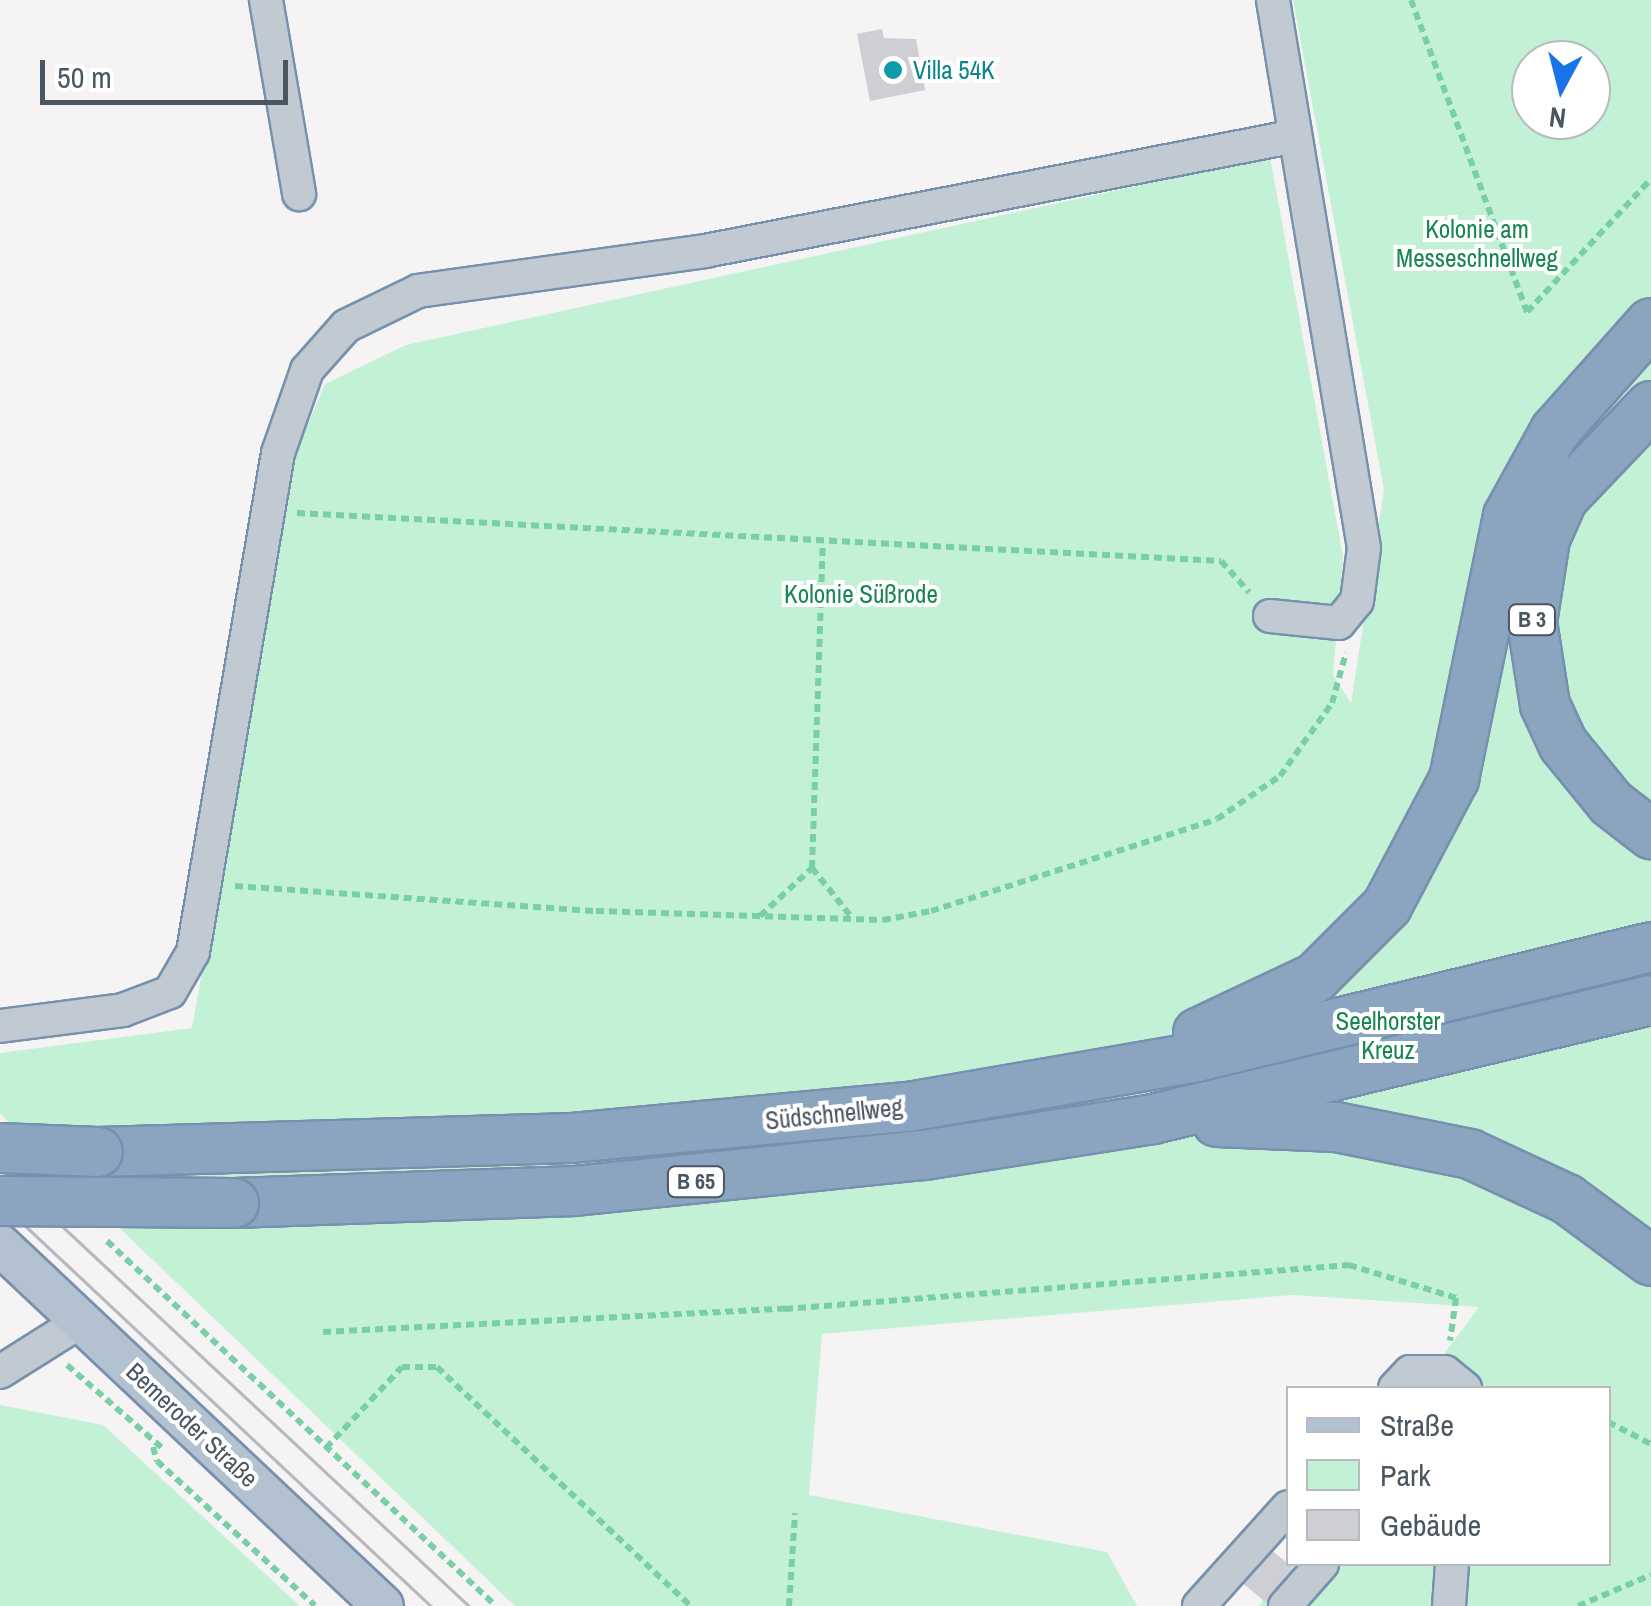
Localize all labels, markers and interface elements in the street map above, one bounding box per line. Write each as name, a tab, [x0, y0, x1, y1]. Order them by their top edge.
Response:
scale bar	[45, 40, 292, 102]
north arrow	[1511, 40, 1611, 140]
place label: Villa 54K	[913, 55, 995, 85]
text: 50 m	[57, 57, 112, 97]
marker: Villa 54K	[882, 59, 904, 81]
text: N	[1547, 98, 1568, 138]
park label: Kolonie am Messeschnellweg	[1396, 215, 1558, 274]
park label: Kolonie Süßrode	[784, 579, 938, 609]
road number: B 3	[1507, 603, 1557, 637]
park label: Seelhorster Kreuz	[1336, 1007, 1440, 1066]
street label: Südschnellweg	[764, 1092, 904, 1136]
road number: B 65	[666, 1165, 726, 1199]
street label: Bemeroder Straße	[120, 1357, 264, 1493]
legend	[1286, 1386, 1611, 1566]
text: Straße	[1380, 1405, 1454, 1445]
text: Park	[1380, 1455, 1431, 1495]
text: Gebäude	[1380, 1505, 1481, 1545]

